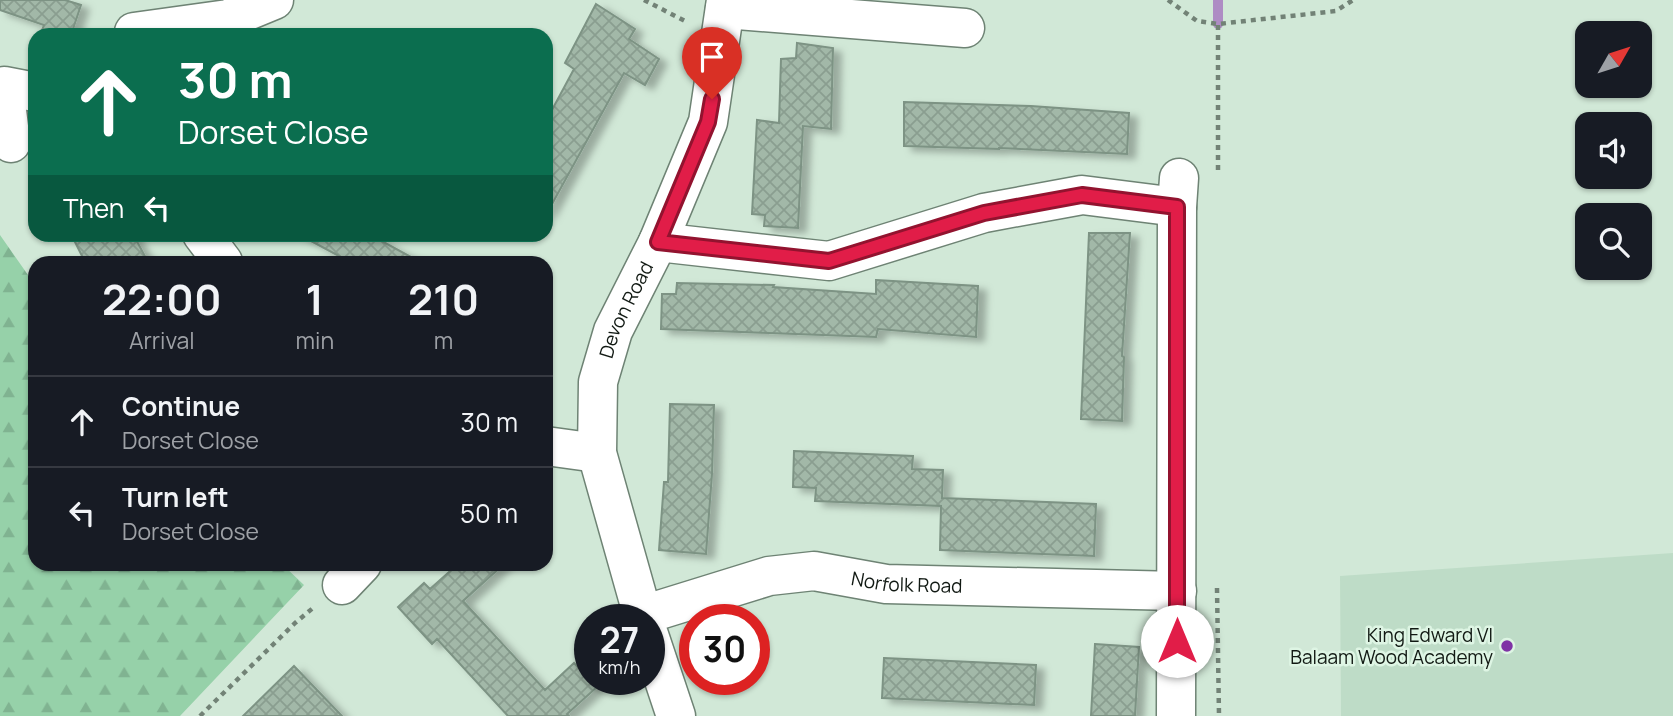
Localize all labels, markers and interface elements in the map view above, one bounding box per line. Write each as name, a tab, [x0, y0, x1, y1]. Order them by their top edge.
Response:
north arrow	[1575, 21, 1652, 98]
map controls	[1575, 21, 1652, 280]
pin	[682, 27, 742, 99]
icon: arrive	[693, 38, 731, 76]
text: 30 m	[178, 46, 293, 113]
icon: ahead	[63, 56, 154, 147]
text: Dorset Close	[178, 110, 369, 154]
button: sound	[1575, 112, 1652, 189]
icon: left	[138, 189, 176, 227]
text: Then	[63, 190, 124, 226]
button: search	[1575, 203, 1652, 280]
street label: Devon Road	[593, 257, 659, 361]
text: 22:00	[102, 270, 222, 328]
text: 1	[306, 270, 324, 328]
text: 210	[408, 270, 479, 328]
text: Arrival	[129, 324, 195, 356]
text: min	[296, 324, 334, 356]
text: m	[434, 324, 453, 356]
text: Continue	[122, 388, 240, 424]
icon: ahead	[63, 403, 101, 441]
text: 30 m	[461, 404, 518, 440]
text: Dorset Close	[122, 424, 259, 456]
text: Turn left	[122, 479, 229, 515]
icon: left	[63, 494, 101, 532]
text: 50 m	[460, 495, 518, 531]
text: Dorset Close	[122, 515, 259, 547]
street label: Norfolk Road	[849, 565, 963, 599]
speed limit sign: 30	[679, 604, 770, 695]
position arrow	[1140, 604, 1214, 678]
text: 27	[600, 616, 639, 664]
place label: King Edward VI Balaam Wood Academy	[1290, 622, 1493, 670]
marker: King Edward VI Balaam Wood Academy	[1499, 638, 1515, 654]
text: km/h	[599, 655, 640, 679]

